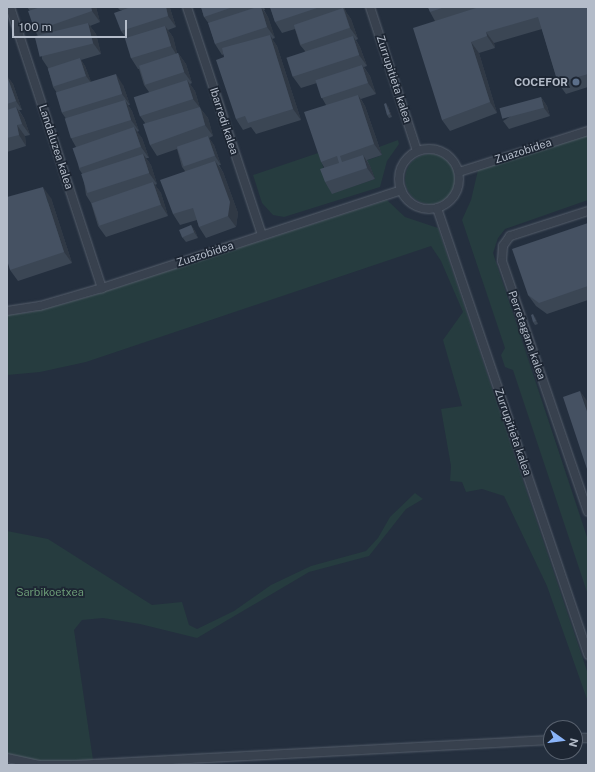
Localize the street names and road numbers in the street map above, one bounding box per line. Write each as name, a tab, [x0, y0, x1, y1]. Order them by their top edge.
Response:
street label: Zurrupitieta kalea	[374, 34, 414, 124]
street label: Ibarredi kalea	[207, 86, 241, 156]
street label: Landaluzea kalea	[36, 103, 76, 191]
street label: Zuazobidea	[493, 136, 553, 166]
street label: Zuazobidea	[175, 239, 235, 269]
street label: Perretagana kalea	[506, 289, 548, 381]
street label: Zurrupitieta kalea	[492, 387, 534, 477]

